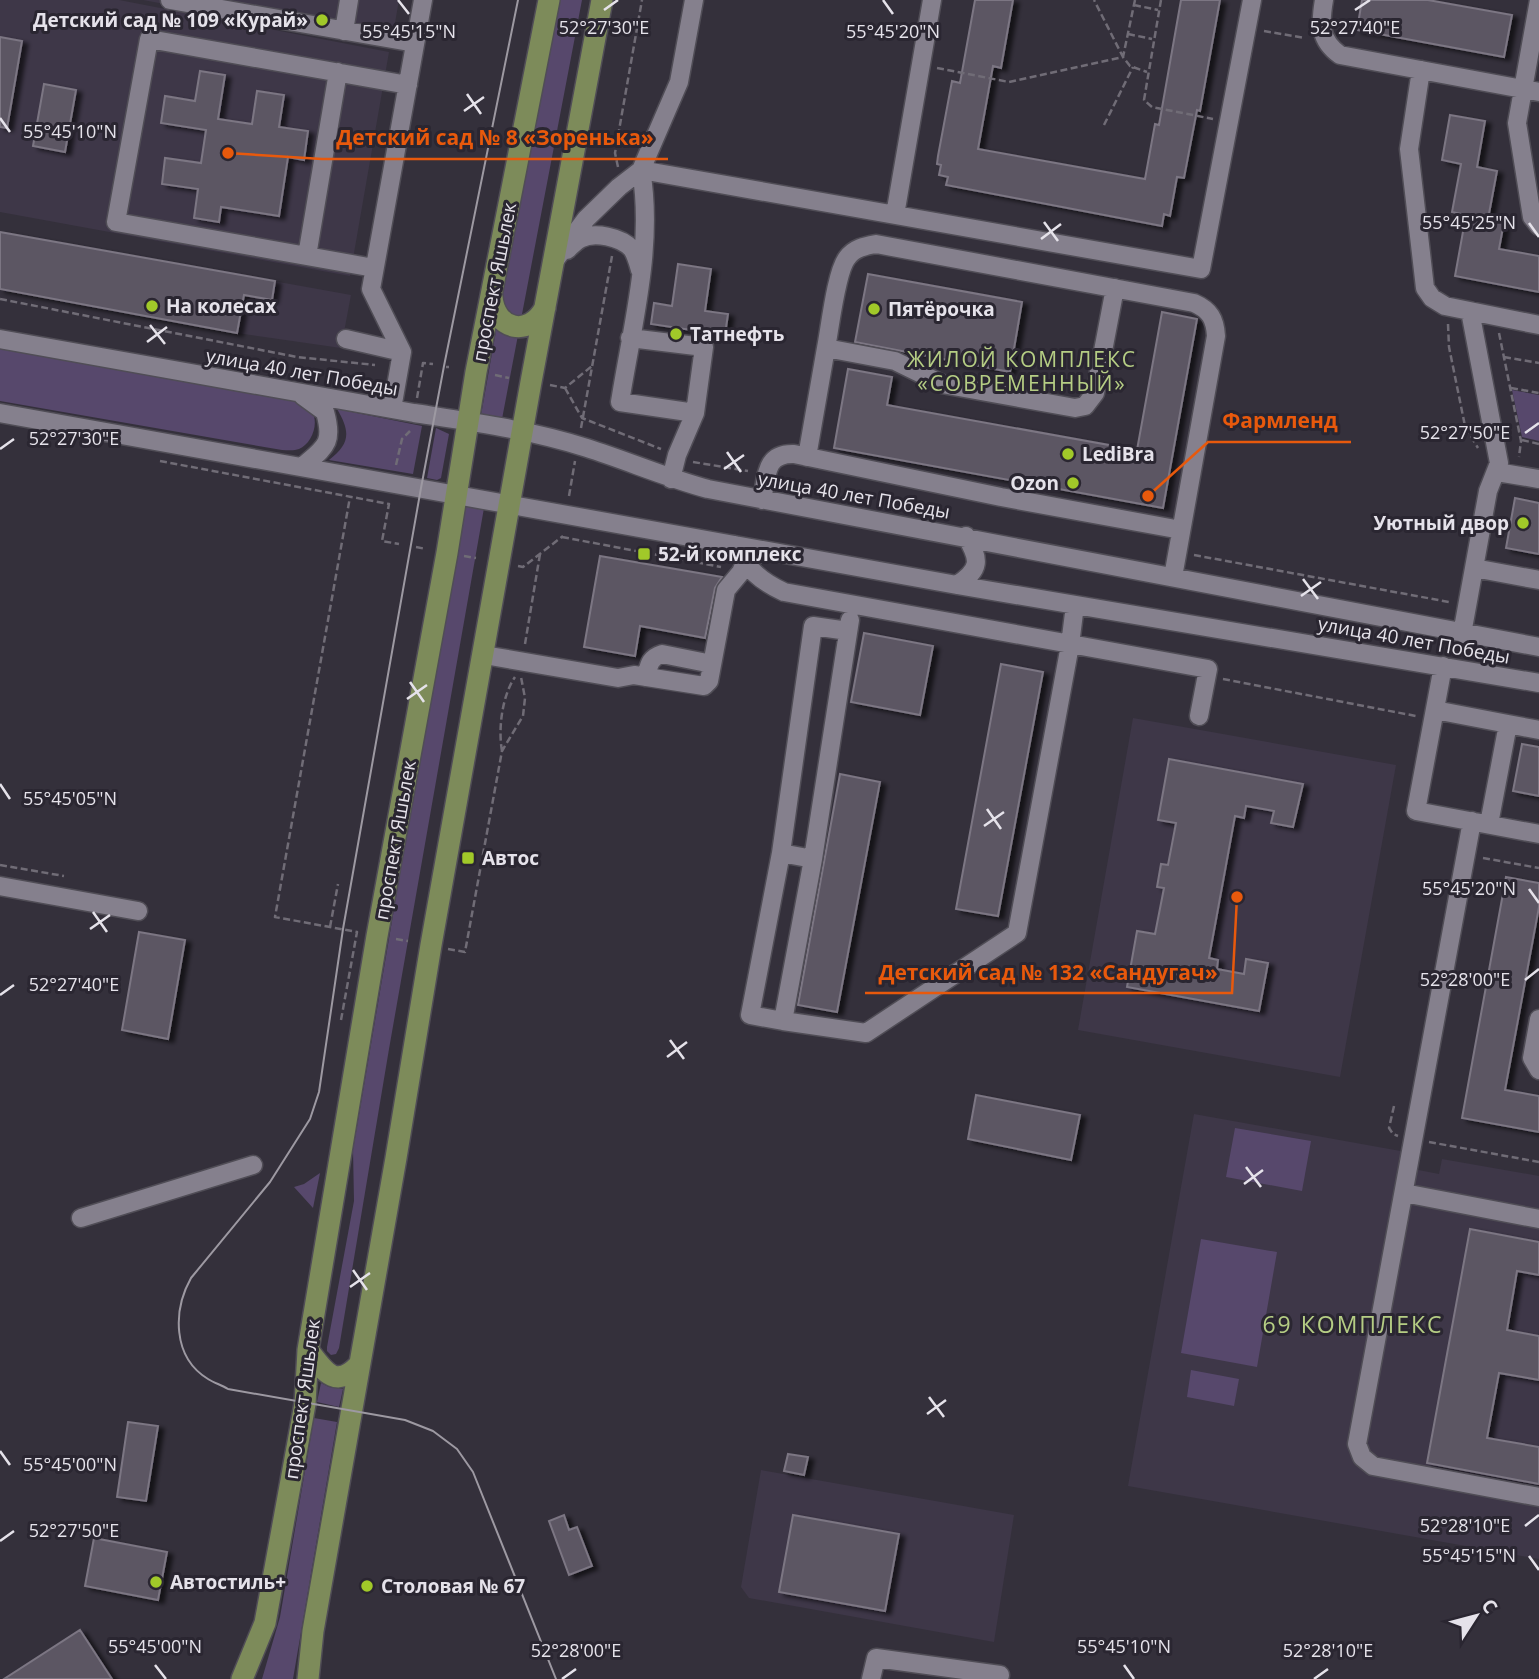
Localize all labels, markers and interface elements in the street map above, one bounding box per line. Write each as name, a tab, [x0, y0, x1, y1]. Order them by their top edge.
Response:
place label: Детский сад № 109 «Курай»	[33, 7, 308, 33]
marker: Детский сад № 109 «Курай»	[314, 12, 330, 28]
text: 52°27'30"E	[559, 15, 649, 39]
text: 52°27'40"E	[1310, 15, 1400, 39]
text: 55°45'15"N	[362, 19, 456, 43]
text: 55°45'20"N	[846, 19, 940, 43]
callout: Детский сад № 8 «Зоренька»	[322, 117, 668, 159]
text: 55°45'10"N	[23, 119, 117, 143]
text: Детский сад № 8 «Зоренька»	[336, 123, 654, 151]
street label: проспект Яшьлек	[466, 200, 522, 364]
text: 55°45'25"N	[1422, 210, 1516, 234]
place label: На колесах	[166, 293, 276, 319]
place label: Пятёрочка	[888, 296, 995, 322]
marker: На колесах	[144, 298, 160, 314]
marker: Пятёрочка	[866, 301, 882, 317]
place label: Татнефть	[690, 321, 784, 347]
marker: Татнефть	[668, 326, 684, 342]
street label: улица 40 лет Победы	[204, 342, 400, 402]
district label: ЖИЛОЙ КОМПЛЕКС «СОВРЕМЕННЫЙ»	[907, 345, 1137, 397]
callout: Фармленд	[1208, 400, 1351, 442]
text: Фармленд	[1222, 406, 1338, 434]
text: 52°27'50"E	[1420, 420, 1510, 444]
text: 52°27'30"E	[29, 426, 119, 450]
place label: LediBra	[1082, 441, 1155, 467]
marker: LediBra	[1060, 446, 1076, 462]
street label: улица 40 лет Победы	[756, 465, 952, 525]
place label: Ozon	[1010, 470, 1059, 496]
marker: Ozon	[1065, 475, 1081, 491]
place label: Уютный двор	[1374, 510, 1509, 536]
marker: Уютный двор	[1515, 515, 1531, 531]
place label: 52-й комплекс	[658, 541, 802, 567]
marker: 52-й комплекс	[636, 546, 652, 562]
street label: улица 40 лет Победы	[1316, 610, 1512, 670]
street label: проспект Яшьлек	[368, 758, 422, 922]
text: 55°45'05"N	[23, 786, 117, 810]
place label: Автос	[482, 845, 539, 871]
marker: Автос	[460, 850, 476, 866]
text: 55°45'20"N	[1422, 876, 1516, 900]
callout: Детский сад № 132 «Сандугач»	[865, 951, 1232, 993]
text: Детский сад № 132 «Сандугач»	[878, 958, 1218, 986]
text: 52°28'00"E	[1420, 967, 1510, 991]
text: 52°27'40"E	[29, 972, 119, 996]
district label: 69 КОМПЛЕКС	[1262, 1308, 1444, 1340]
street label: проспект Яшьлек	[278, 1317, 326, 1481]
text: 55°45'00"N	[23, 1452, 117, 1476]
text: 52°28'10"E	[1420, 1513, 1510, 1537]
text: 52°27'50"E	[29, 1518, 119, 1542]
text: 55°45'15"N	[1422, 1543, 1516, 1567]
place label: Автостиль+	[170, 1569, 286, 1595]
place label: Столовая № 67	[381, 1573, 525, 1599]
marker: Автостиль+	[148, 1574, 164, 1590]
marker: Столовая № 67	[359, 1578, 375, 1594]
north arrow	[1441, 1581, 1511, 1651]
text: С	[1476, 1593, 1504, 1619]
text: 55°45'00"N	[108, 1634, 202, 1658]
text: 55°45'10"N	[1077, 1634, 1171, 1658]
text: 52°28'00"E	[531, 1638, 621, 1662]
text: 52°28'10"E	[1283, 1638, 1373, 1662]

